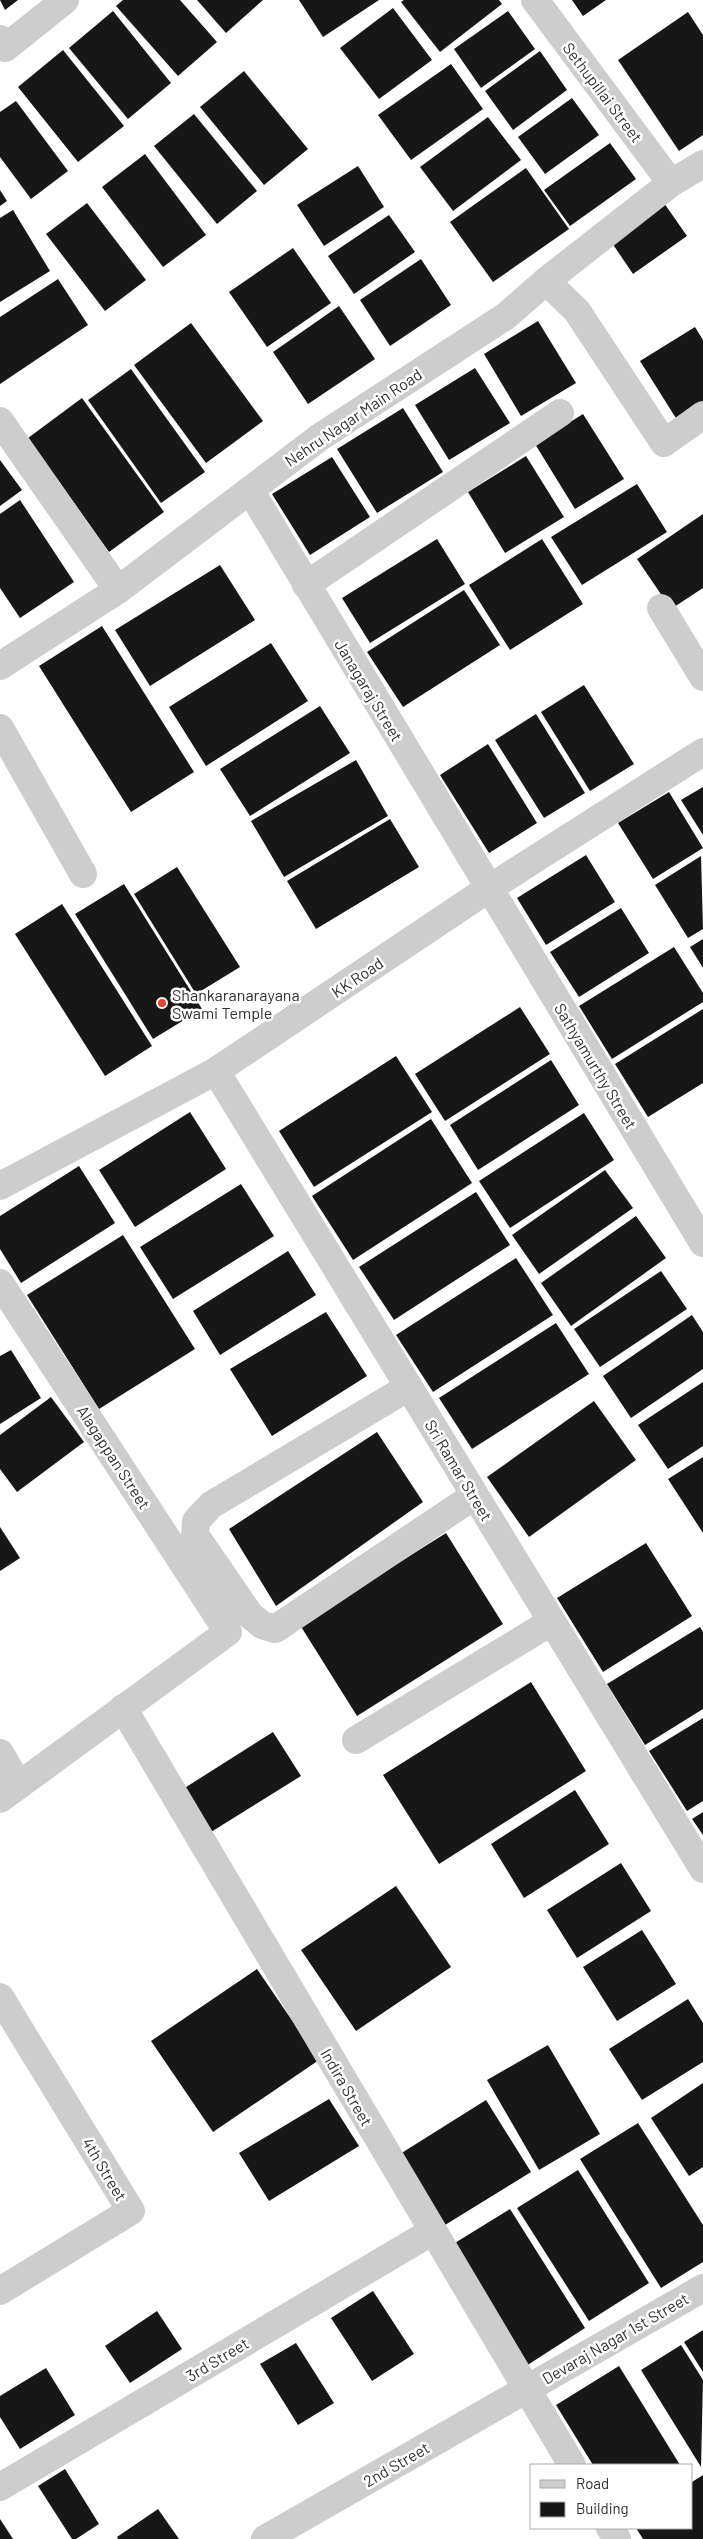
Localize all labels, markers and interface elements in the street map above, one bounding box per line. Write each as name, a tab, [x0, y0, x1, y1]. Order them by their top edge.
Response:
street label: Sethupillai Street	[559, 38, 647, 146]
street label: Nehru Nagar Main Road	[281, 364, 425, 470]
street label: Janagaraj Street	[331, 636, 407, 744]
street label: KK Road	[328, 953, 386, 1001]
place label: Shankaranarayana Swami Temple	[172, 985, 300, 1022]
marker: Shankaranarayana Swami Temple	[156, 997, 168, 1009]
street label: Sathyamurthy Street	[551, 1000, 641, 1132]
street label: Alagappan Street	[73, 1402, 155, 1512]
street label: Sri Ramar Street	[421, 1416, 497, 1524]
street label: Indira Street	[317, 2045, 377, 2129]
street label: 4th Street	[79, 2134, 131, 2204]
street label: Devaraj Nagar 1st Street	[539, 2288, 691, 2388]
street label: 3rd Street	[182, 2333, 252, 2385]
street label: 2nd Street	[360, 2438, 432, 2490]
legend	[530, 2464, 693, 2529]
text: Road	[576, 2474, 609, 2492]
text: Building	[576, 2499, 629, 2517]

